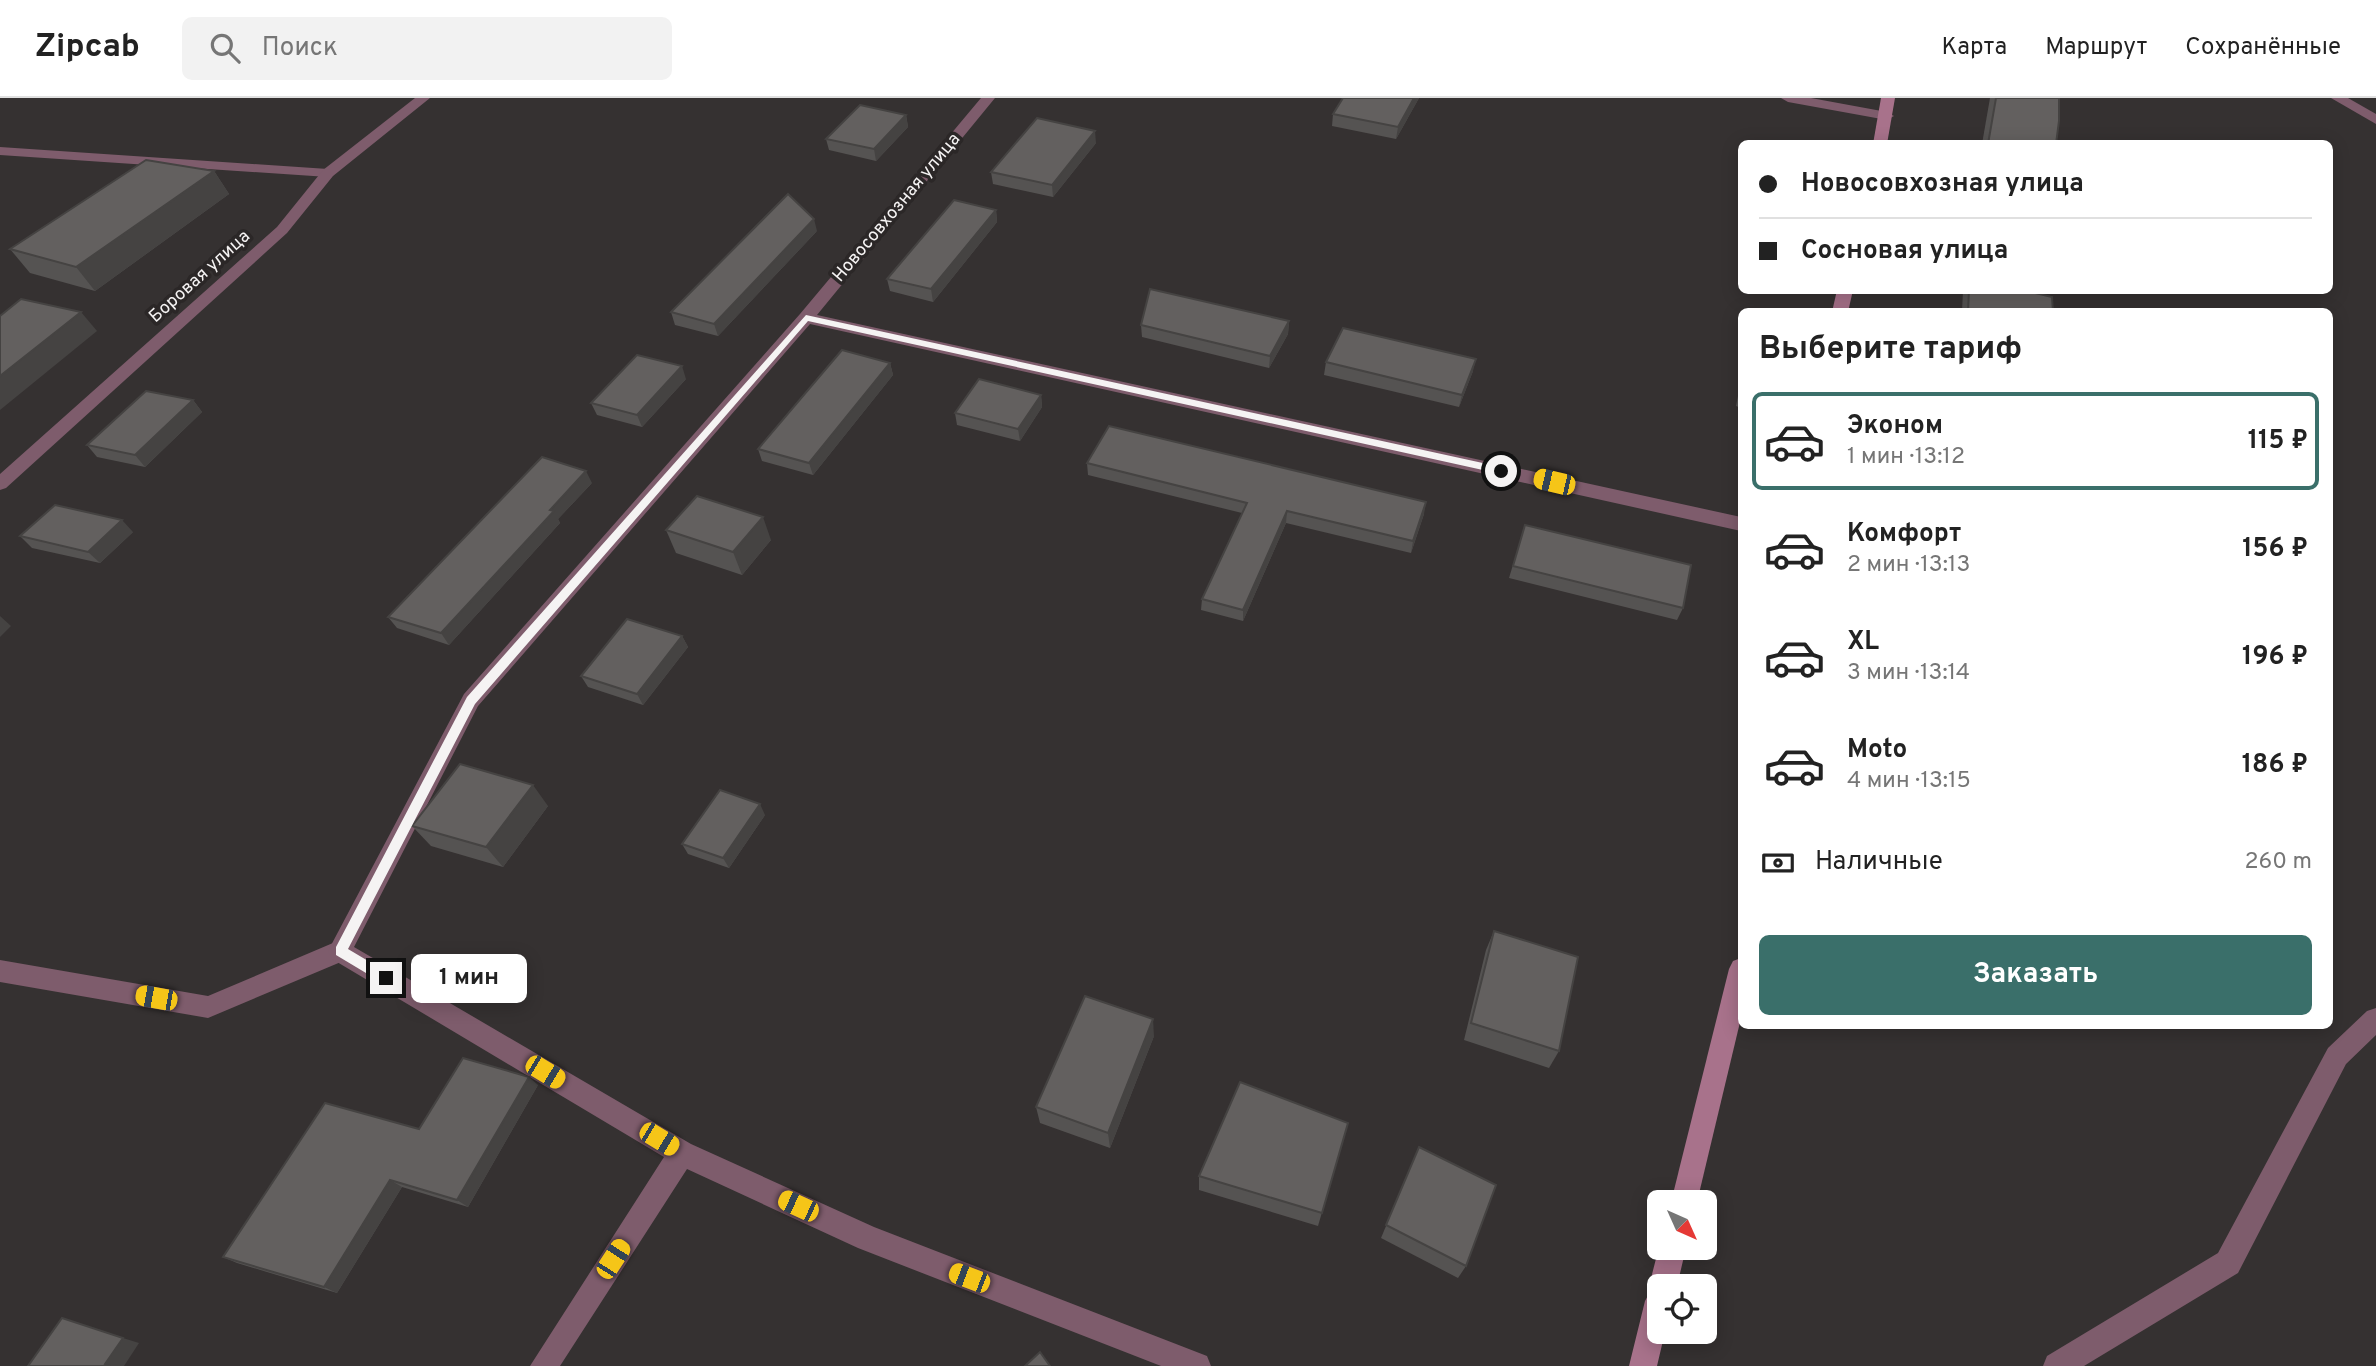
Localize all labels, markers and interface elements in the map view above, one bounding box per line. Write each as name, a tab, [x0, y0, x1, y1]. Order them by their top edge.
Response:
search box	[182, 17, 672, 80]
text: Zipcab	[35, 27, 140, 69]
icon: search	[206, 29, 244, 67]
text: Поиск	[262, 32, 338, 65]
text: Карта	[1941, 33, 2007, 63]
text: Маршрут	[2045, 33, 2147, 63]
text: Сохранённые	[2185, 33, 2341, 63]
street label: Новосовхозная улица	[828, 129, 966, 287]
text: Новосовхозная улица	[1801, 168, 2084, 201]
street label: Боровая улица	[145, 226, 255, 328]
text: Сосновая улица	[1801, 235, 2008, 268]
text: Выберите тариф	[1759, 330, 2022, 370]
icon: car	[1763, 410, 1826, 473]
text: Эконом	[1847, 410, 1943, 443]
text: 115 ₽	[2248, 425, 2308, 458]
text: 1 мин · 13:12	[1847, 443, 1965, 472]
route start	[1485, 455, 1517, 487]
car	[1532, 467, 1577, 497]
icon: car	[1763, 518, 1826, 581]
text: Комфорт	[1847, 518, 1961, 551]
text: 156 ₽	[2242, 533, 2308, 566]
text: 2 мин · 13:13	[1847, 551, 1970, 580]
icon: car	[1763, 626, 1826, 689]
text: XL	[1847, 626, 1879, 659]
text: 196 ₽	[2242, 641, 2308, 674]
text: 3 мин · 13:14	[1847, 659, 1970, 688]
icon: car	[1763, 734, 1826, 797]
text: Moto	[1847, 734, 1907, 767]
text: 186 ₽	[2242, 749, 2308, 782]
text: 4 мин · 13:15	[1847, 767, 1971, 796]
icon: cash	[1759, 844, 1797, 882]
text: Наличные	[1815, 846, 1943, 879]
text: 260 m	[2245, 848, 2312, 877]
button: Заказать	[1759, 935, 2312, 1015]
callout: 1 мин	[410, 954, 526, 1002]
route end	[370, 962, 402, 994]
text: 1 мин	[439, 964, 499, 993]
car	[134, 984, 179, 1012]
car	[522, 1052, 569, 1092]
car	[636, 1119, 683, 1159]
car	[775, 1188, 822, 1224]
north arrow	[1647, 1190, 1717, 1260]
map controls	[1647, 1190, 1717, 1344]
car	[593, 1236, 634, 1282]
car	[946, 1261, 993, 1295]
button: locate	[1647, 1274, 1717, 1344]

